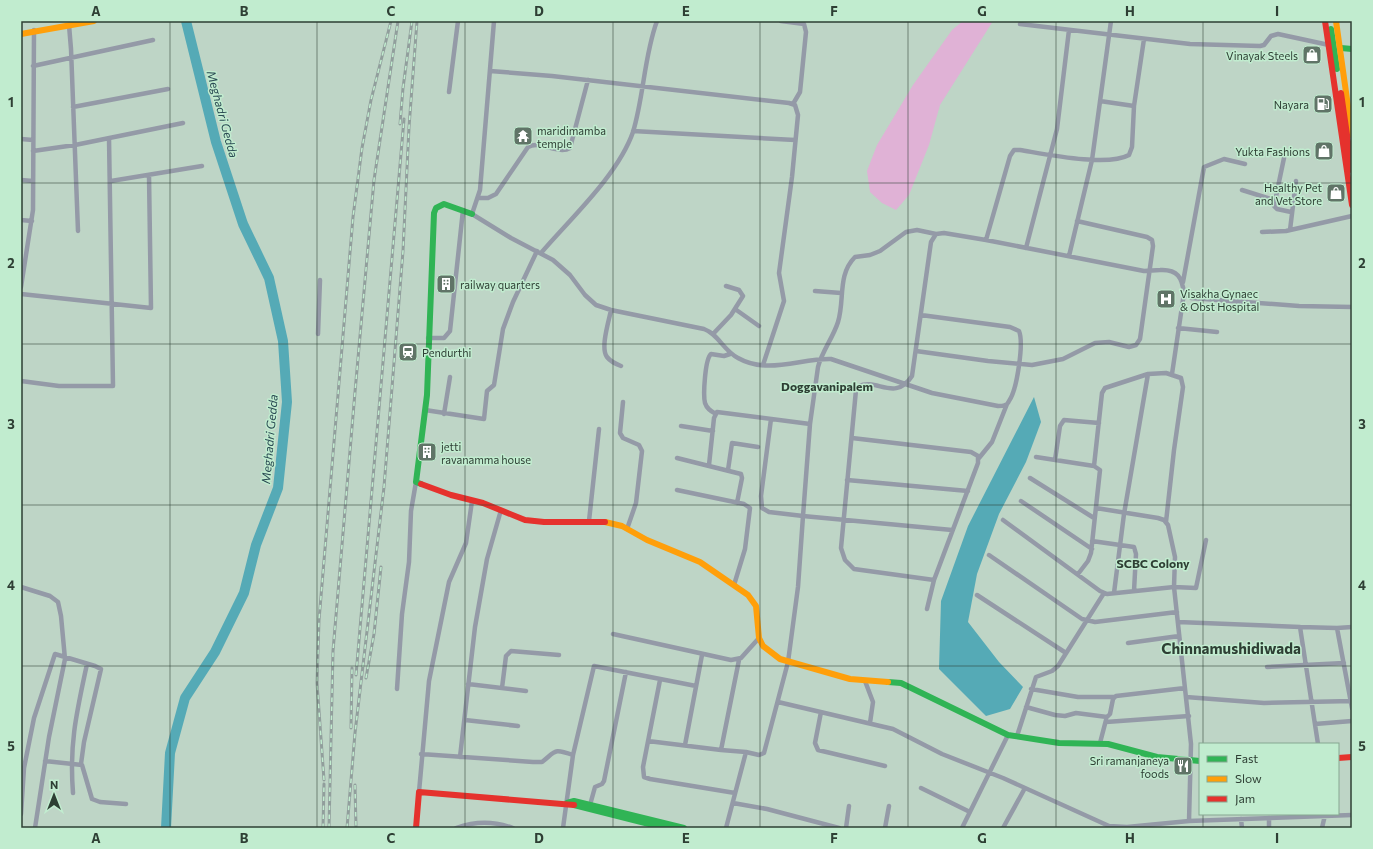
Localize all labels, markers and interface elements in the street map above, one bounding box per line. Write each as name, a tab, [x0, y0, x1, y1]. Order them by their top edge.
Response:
text: A	[91, 3, 101, 19]
text: B	[240, 3, 249, 19]
text: C	[387, 3, 396, 19]
text: D	[534, 3, 544, 19]
text: E	[682, 3, 690, 19]
text: F	[830, 3, 838, 19]
text: G	[977, 3, 987, 19]
text: H	[1125, 3, 1135, 19]
text: I	[1275, 3, 1279, 19]
shop icon: Vinayak Steels	[1301, 44, 1323, 66]
place label: Vinayak Steels	[1226, 49, 1298, 62]
water label: Meghadri Gedda	[205, 69, 241, 159]
fuel station icon: Nayara	[1312, 93, 1334, 115]
text: 1	[8, 94, 14, 110]
text: 1	[1359, 94, 1365, 110]
place label: Nayara	[1274, 98, 1309, 111]
place label: maridimamba temple	[537, 124, 606, 150]
temple icon: maridimamba temple	[512, 125, 534, 147]
shop icon: Yukta Fashions	[1313, 140, 1335, 162]
place label: Yukta Fashions	[1235, 145, 1310, 158]
place label: Healthy Pet and Vet Store	[1255, 181, 1322, 207]
shop icon: Healthy Pet and Vet Store	[1325, 182, 1347, 204]
text: 2	[7, 255, 15, 271]
text: 2	[1358, 255, 1366, 271]
building icon: railway quarters	[435, 273, 457, 295]
place label: railway quarters	[460, 278, 540, 291]
place label: Visakha Gynaec & Obst Hospital	[1180, 287, 1259, 313]
hospital icon: Visakha Gynaec & Obst Hospital	[1155, 288, 1177, 310]
station icon: Pendurthi	[397, 341, 419, 363]
place label: Pendurthi	[422, 346, 472, 359]
district label: Doggavanipalem	[781, 379, 873, 393]
water label: Meghadri Gedda	[258, 394, 280, 484]
text: 3	[7, 416, 15, 432]
text: 3	[1358, 416, 1366, 432]
place label: jetti ravanamma house	[441, 440, 531, 466]
building icon: jetti ravanamma house	[416, 441, 438, 463]
district label: SCBC Colony	[1116, 556, 1190, 570]
text: 4	[7, 577, 15, 593]
text: 4	[1358, 577, 1366, 593]
district label: Chinnamushidiwada	[1161, 639, 1301, 657]
text: 5	[7, 738, 15, 754]
text: 5	[1358, 738, 1366, 754]
legend	[1199, 743, 1339, 815]
text: Fast	[1235, 751, 1258, 765]
place label: Sri ramanjaneya foods	[1090, 754, 1169, 780]
restaurant icon: Sri ramanjaneya foods	[1172, 755, 1194, 777]
text: Slow	[1235, 771, 1262, 785]
north arrow	[34, 775, 74, 815]
text: N	[50, 778, 58, 791]
text: Jam	[1235, 791, 1255, 806]
text: A	[91, 830, 101, 846]
text: B	[240, 830, 249, 846]
text: C	[387, 830, 396, 846]
text: D	[534, 830, 544, 846]
text: E	[682, 830, 690, 846]
text: F	[830, 830, 838, 846]
text: G	[977, 830, 987, 846]
text: H	[1125, 830, 1135, 846]
text: I	[1275, 830, 1279, 846]

